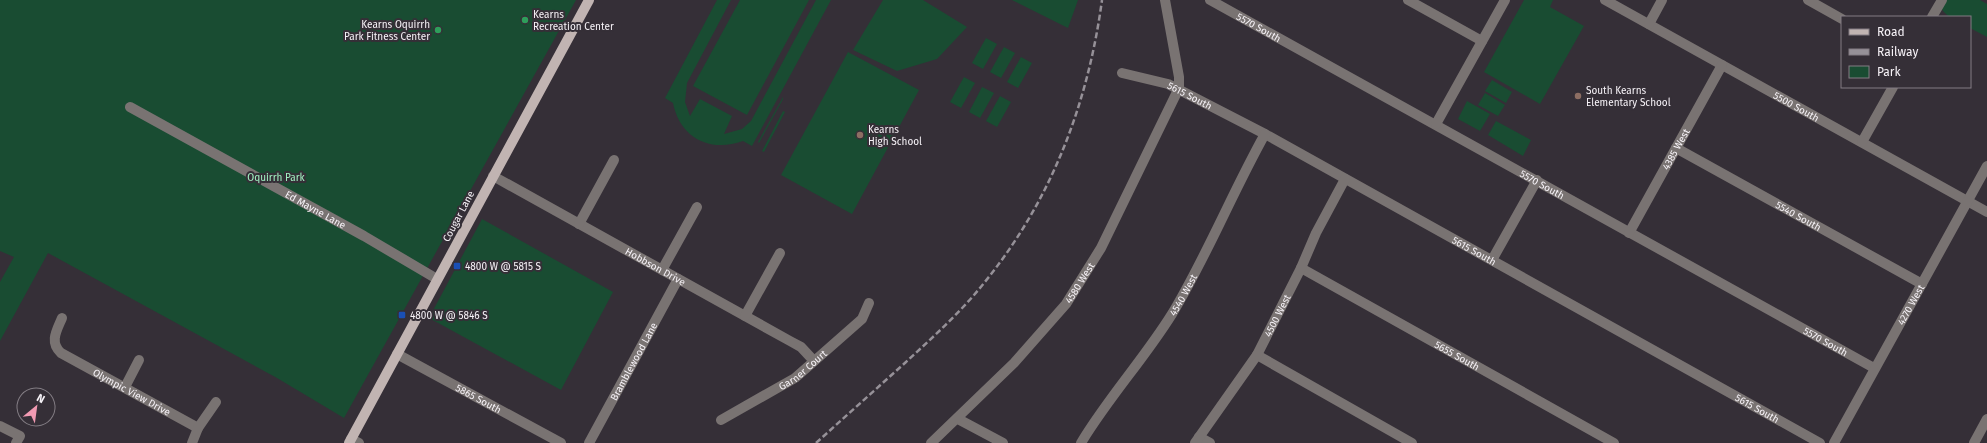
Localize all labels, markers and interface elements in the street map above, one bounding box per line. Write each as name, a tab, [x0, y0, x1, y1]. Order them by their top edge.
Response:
place label: Kearns Recreation Center	[533, 9, 614, 33]
street label: 5570 South	[1234, 11, 1283, 45]
marker: Kearns Recreation Center	[520, 15, 530, 25]
legend	[1841, 16, 1971, 88]
place label: Kearns Oquirrh Park Fitness Center	[344, 19, 430, 43]
marker: Kearns Oquirrh Park Fitness Center	[433, 25, 443, 35]
text: Road	[1877, 25, 1905, 39]
text: Railway	[1877, 45, 1918, 59]
text: Park	[1877, 65, 1901, 79]
street label: 5615 South	[1165, 80, 1214, 113]
place label: South Kearns Elementary School	[1586, 85, 1671, 109]
street label: 5500 South	[1771, 90, 1821, 125]
marker: South Kearns Elementary School	[1573, 91, 1583, 101]
place label: Kearns High School	[868, 124, 922, 148]
street label: 4385 West	[1660, 126, 1693, 172]
marker: Kearns High School	[855, 130, 865, 140]
street label: 5570 South	[1518, 168, 1566, 202]
park label: Oquirrh Park	[247, 172, 306, 184]
street label: Ed Mayne Lane	[283, 189, 348, 232]
street label: Cougar Lane	[441, 189, 477, 244]
street label: 5540 South	[1773, 199, 1823, 234]
street label: 5615 South	[1450, 234, 1498, 268]
street label: Hobbson Drive	[623, 246, 687, 289]
street label: 4580 West	[1063, 260, 1098, 306]
marker: 4800 W @ 5815 S	[452, 261, 462, 271]
place label: 4800 W @ 5815 S	[465, 261, 542, 273]
street label: 4540 West	[1167, 272, 1200, 318]
street label: 4270 West	[1895, 282, 1927, 328]
street label: 4500 West	[1262, 292, 1294, 339]
marker: 4800 W @ 5846 S	[397, 310, 407, 320]
place label: 4800 W @ 5846 S	[410, 310, 488, 322]
street label: Bramblewood Lane	[608, 321, 660, 403]
street label: 5570 South	[1801, 325, 1850, 359]
street label: 5655 South	[1432, 339, 1481, 374]
street label: Garner Court	[777, 348, 830, 393]
street label: Olympic View Drive	[91, 367, 172, 419]
street label: 5865 South	[453, 382, 503, 416]
north arrow	[16, 387, 56, 427]
text: N	[34, 391, 47, 406]
street label: 5615 South	[1733, 392, 1781, 426]

